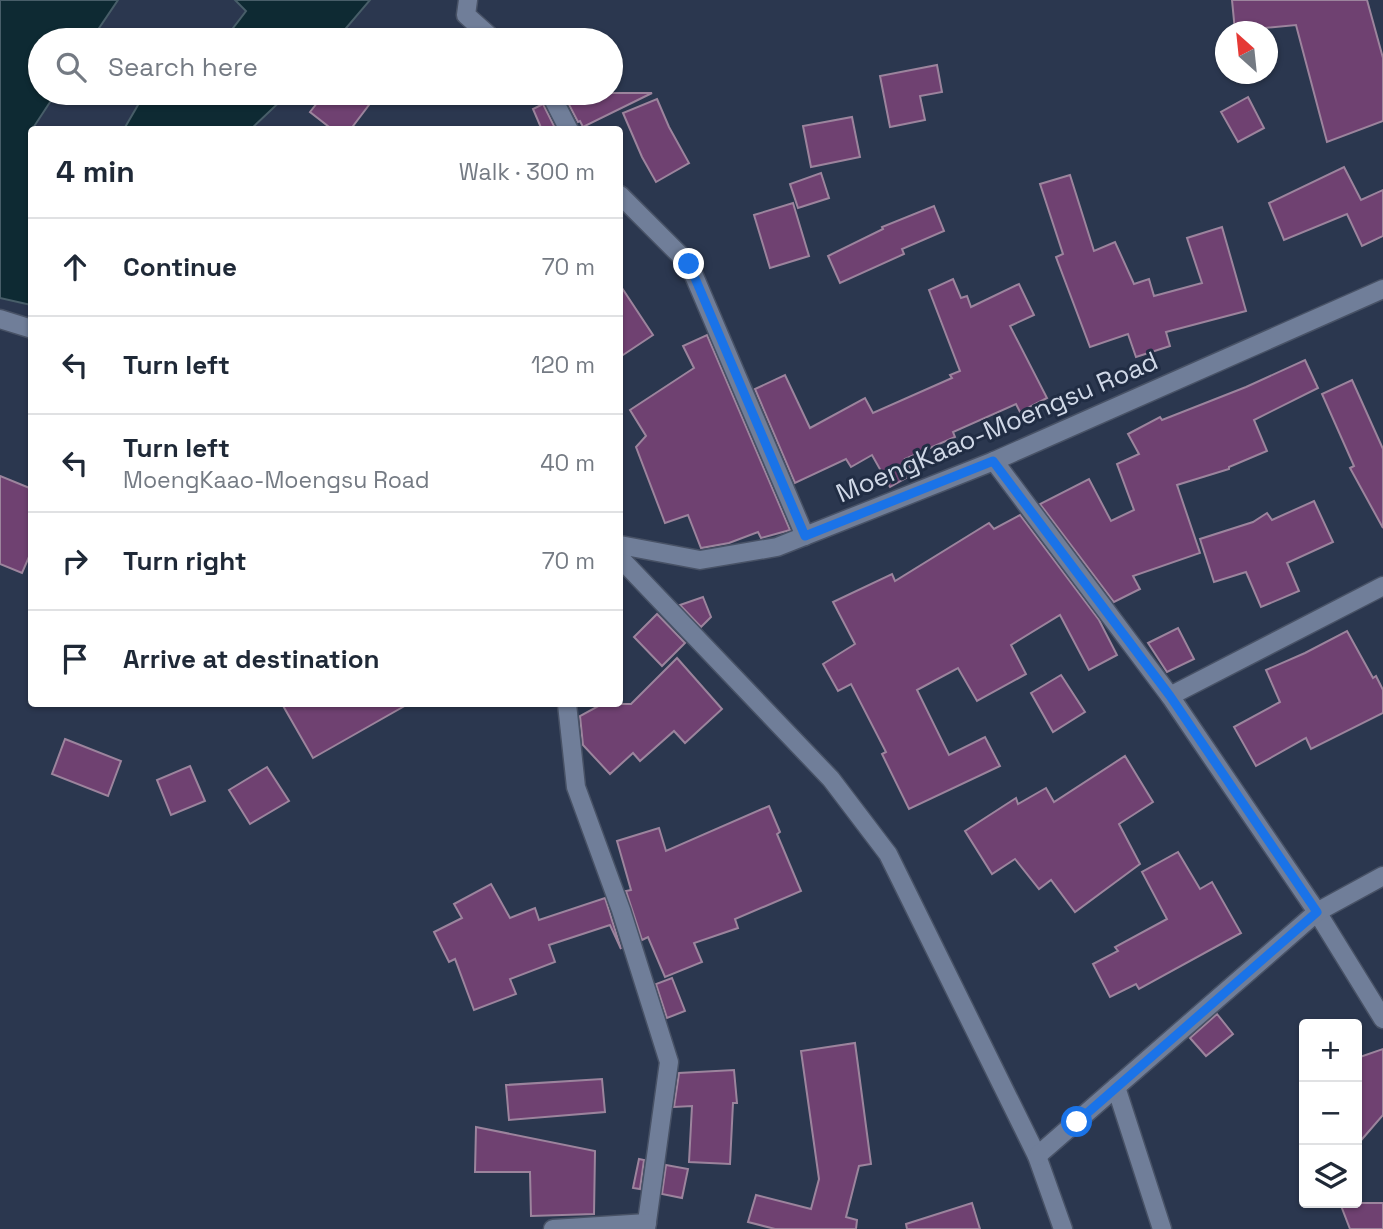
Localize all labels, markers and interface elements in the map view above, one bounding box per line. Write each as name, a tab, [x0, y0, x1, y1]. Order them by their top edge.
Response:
north arrow	[1215, 21, 1278, 84]
search box	[28, 28, 623, 105]
icon: search	[52, 48, 90, 86]
text: Search here	[108, 50, 258, 84]
text: 4 min	[56, 152, 135, 191]
text: Walk · 300 m	[459, 157, 595, 187]
icon: ahead	[56, 248, 94, 286]
route end	[673, 248, 704, 279]
text: Continue	[123, 250, 237, 284]
text: 70 m	[542, 252, 595, 282]
street label: MoengKaao-Moengsu Road	[831, 344, 1163, 510]
icon: left	[56, 346, 94, 384]
text: Turn left	[123, 348, 230, 382]
text: 120 m	[531, 350, 595, 380]
text: Turn left	[123, 431, 230, 465]
icon: left	[56, 444, 94, 482]
text: 40 m	[540, 448, 595, 478]
text: MoengKaao-Moengsu Road	[123, 465, 430, 495]
icon: right	[56, 542, 94, 580]
text: Turn right	[123, 544, 247, 578]
text: 70 m	[542, 546, 595, 576]
icon: arrive	[56, 640, 94, 678]
text: Arrive at destination	[123, 642, 380, 676]
map controls	[1299, 1019, 1362, 1208]
button: +	[1299, 1019, 1362, 1082]
button: −	[1299, 1082, 1362, 1145]
route start	[1061, 1106, 1092, 1137]
button: layers	[1299, 1145, 1362, 1208]

